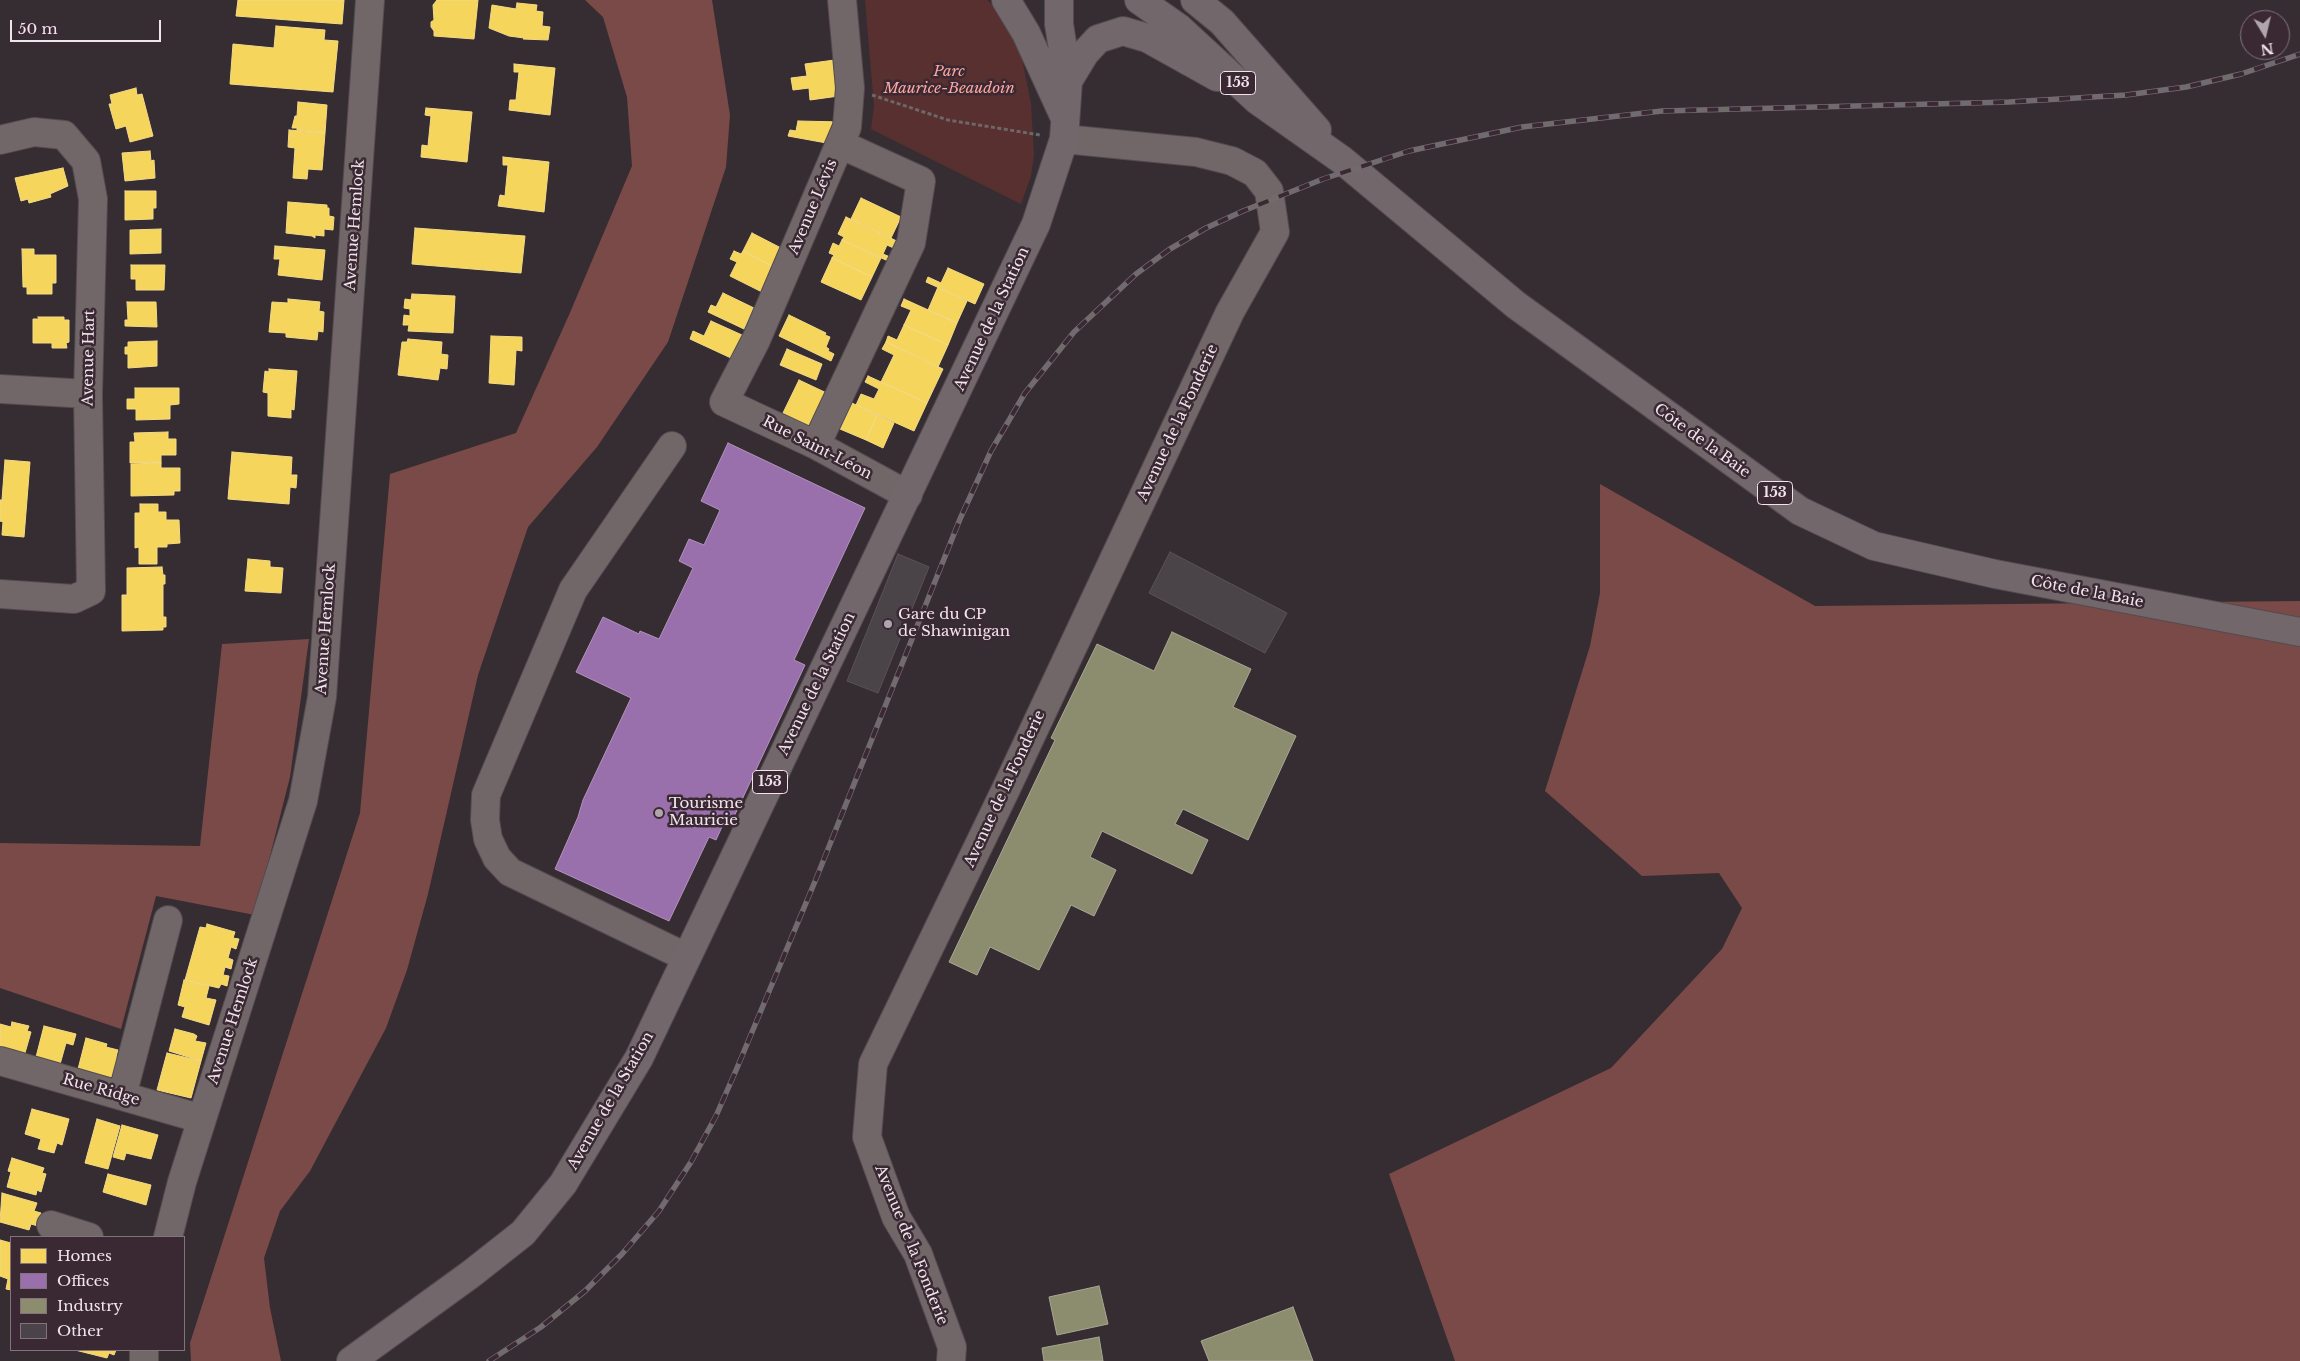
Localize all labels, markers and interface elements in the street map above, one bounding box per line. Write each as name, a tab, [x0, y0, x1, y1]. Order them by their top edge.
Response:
scale bar	[12, 10, 164, 42]
north arrow	[2240, 10, 2290, 60]
text: 50 m	[18, 19, 58, 38]
text: N	[2259, 39, 2275, 59]
park label: Parc Maurice-Beaudoin	[883, 63, 1015, 98]
road number: 153	[1220, 72, 1256, 95]
street label: Avenue Lévis	[785, 157, 841, 257]
street label: Avenue Hemlock	[341, 159, 369, 291]
street label: Avenue de la Station	[951, 244, 1033, 394]
street label: Avenue Hart	[79, 310, 99, 406]
street label: Avenue de la Fonderie	[1134, 342, 1222, 504]
street label: Côte de la Baie	[1650, 400, 1754, 482]
street label: Rue Saint-Léon	[759, 413, 875, 483]
road number: 153	[1758, 482, 1792, 504]
street label: Avenue Hemlock	[312, 563, 340, 695]
street label: Côte de la Baie	[2029, 572, 2145, 612]
place label: Gare du CP de Shawinigan	[898, 606, 1010, 641]
street label: Avenue de la Station	[775, 610, 859, 758]
marker: Gare du CP de Shawinigan	[882, 618, 894, 630]
street label: Avenue de la Fonderie	[961, 708, 1049, 870]
road number: 153	[752, 770, 788, 794]
place label: Tourisme Mauricie	[669, 795, 743, 830]
marker: Tourisme Mauricie	[653, 807, 665, 819]
street label: Avenue Hemlock	[204, 956, 262, 1086]
street label: Avenue de la Station	[564, 1029, 658, 1173]
street label: Rue Ridge	[60, 1070, 142, 1110]
street label: Avenue de la Fonderie	[871, 1162, 951, 1328]
legend	[10, 1236, 185, 1351]
text: Homes	[57, 1246, 112, 1265]
text: Offices	[57, 1271, 109, 1290]
text: Industry	[57, 1296, 123, 1315]
text: Other	[57, 1321, 103, 1340]

